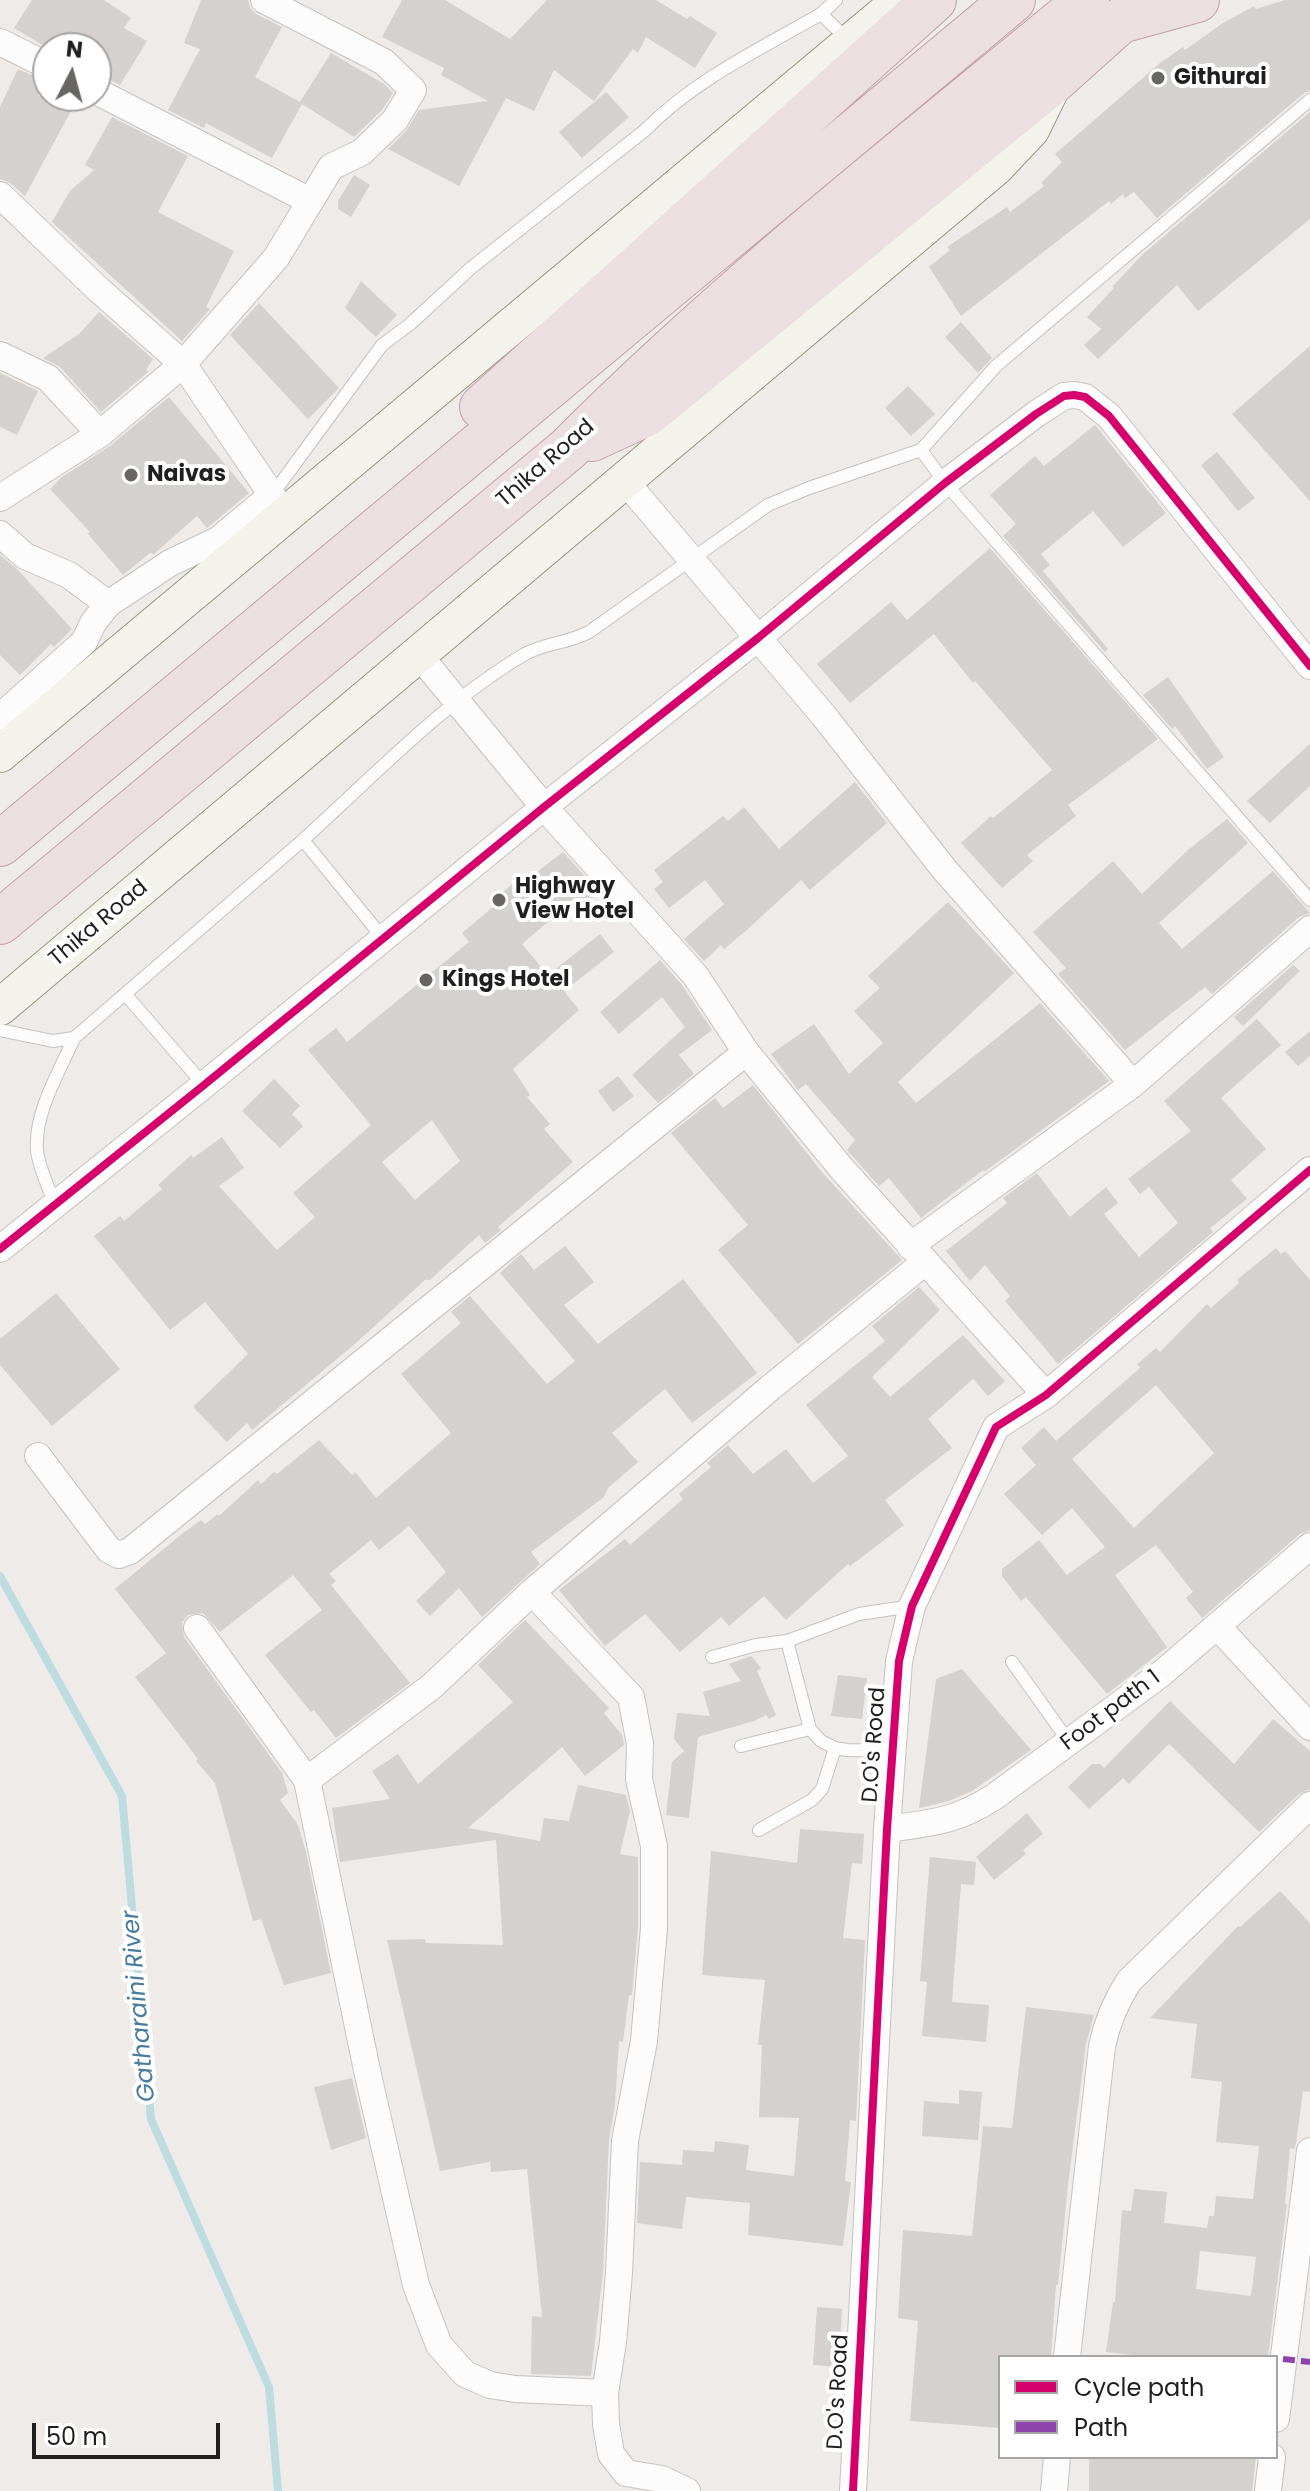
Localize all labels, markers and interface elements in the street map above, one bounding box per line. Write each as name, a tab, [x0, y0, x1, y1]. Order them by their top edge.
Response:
north arrow	[32, 32, 112, 112]
text: N	[64, 33, 84, 66]
place label: Githurai	[1174, 65, 1267, 91]
marker: Githurai	[1149, 69, 1167, 87]
street label: Thika Road	[492, 414, 600, 514]
place label: Naivas	[147, 462, 226, 488]
marker: Naivas	[122, 466, 140, 484]
place label: Highway View Hotel	[515, 874, 634, 926]
street label: Thika Road	[44, 875, 154, 973]
marker: Highway View Hotel	[490, 891, 508, 909]
place label: Kings Hotel	[442, 967, 570, 993]
marker: Kings Hotel	[417, 971, 435, 989]
street label: Foot path 1	[1056, 1665, 1166, 1757]
street label: D.O's Road	[858, 1686, 892, 1804]
water label: Gatharaini River	[117, 1909, 163, 2103]
street label: D.O's Road	[823, 2334, 855, 2450]
legend	[998, 2355, 1278, 2459]
text: Cycle path	[1074, 2371, 1204, 2404]
scale bar	[36, 2407, 224, 2457]
text: Path	[1074, 2411, 1128, 2444]
text: 50 m	[46, 2420, 107, 2453]

